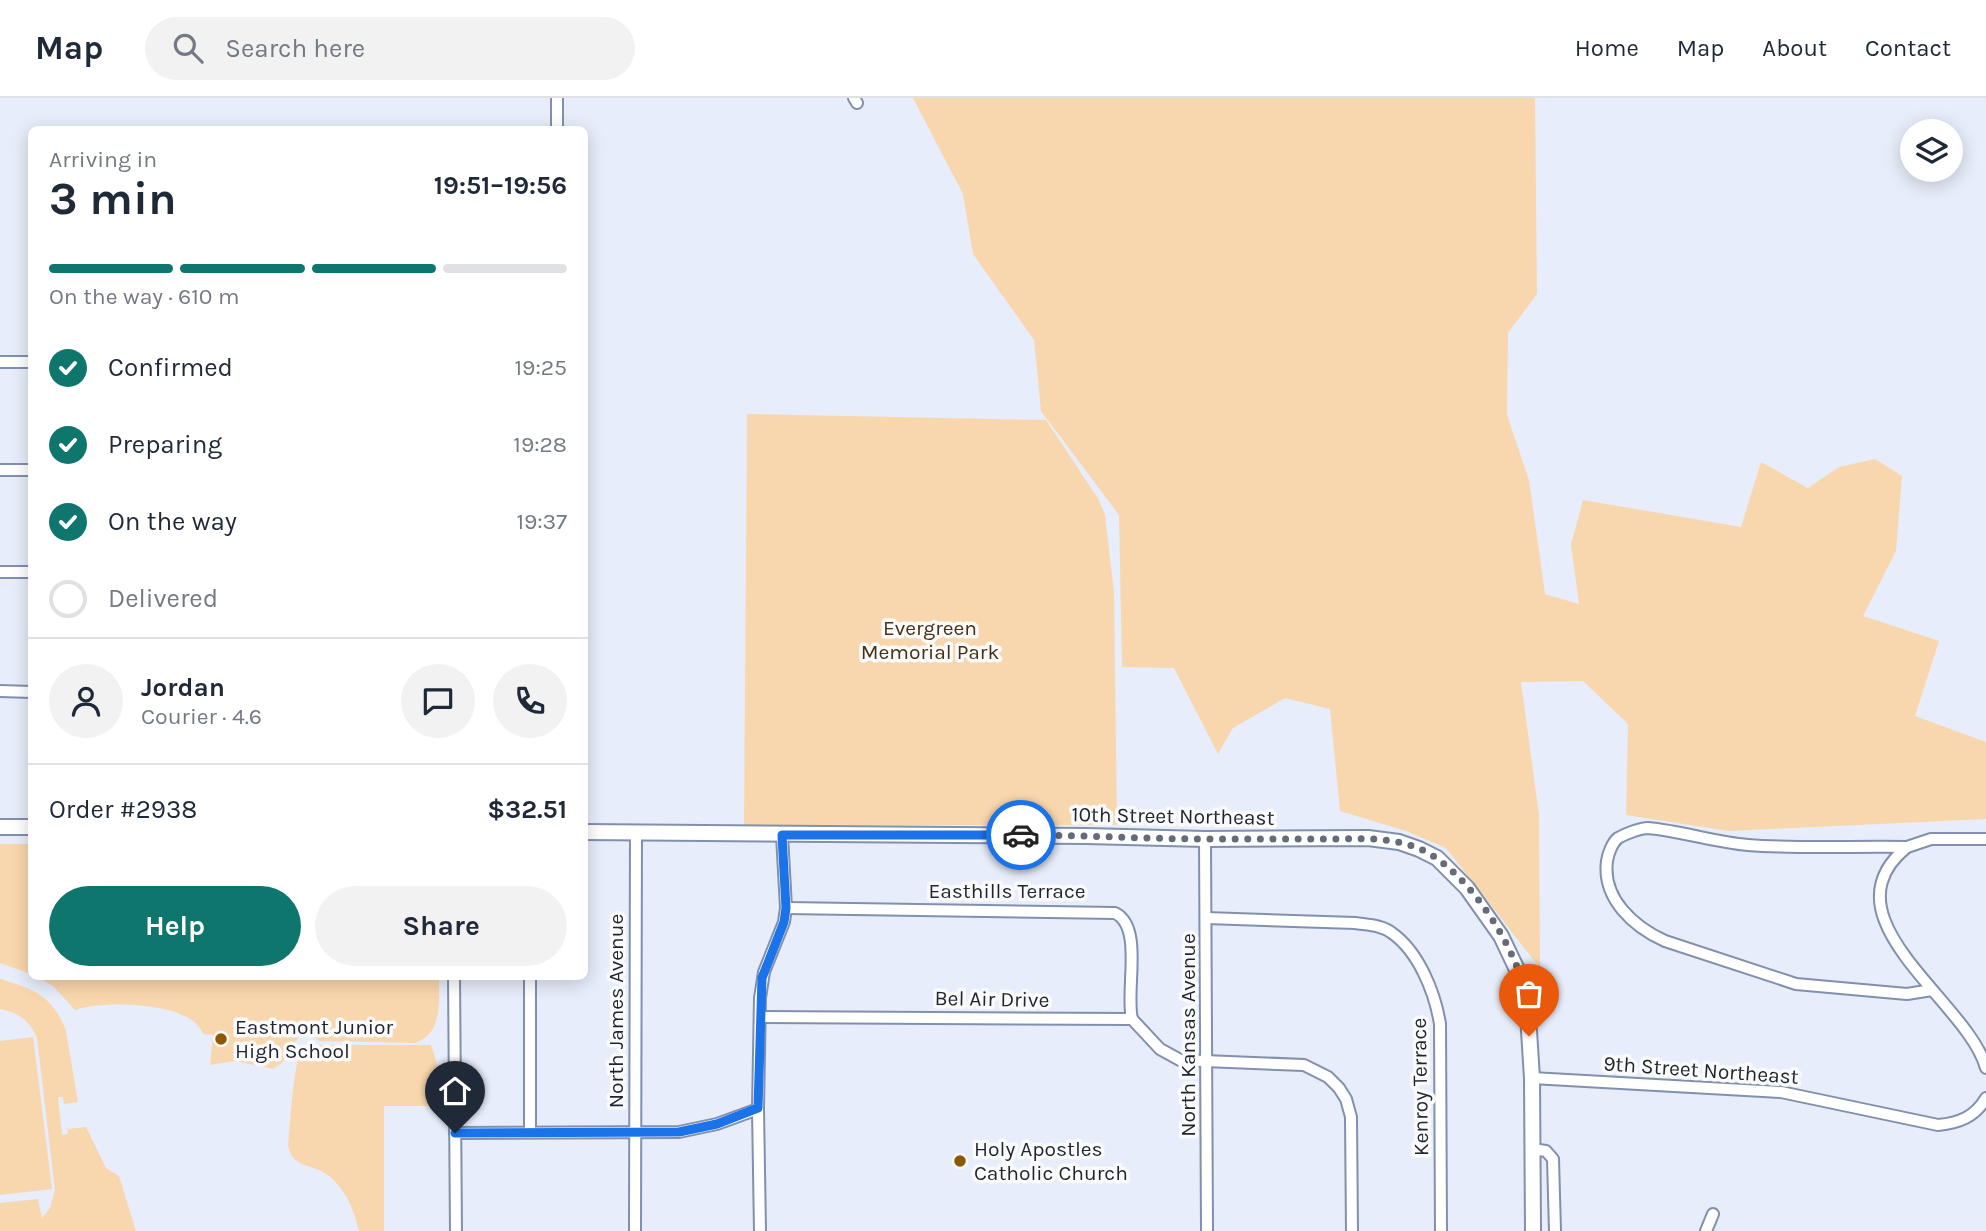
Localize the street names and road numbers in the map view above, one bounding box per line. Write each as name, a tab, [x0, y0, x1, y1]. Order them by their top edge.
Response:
street label: 10th Street Northeast	[1071, 802, 1275, 830]
street label: Easthills Terrace	[928, 879, 1086, 903]
street label: North James Avenue	[604, 914, 628, 1108]
street label: North Kansas Avenue	[1176, 933, 1200, 1137]
street label: Bel Air Drive	[934, 986, 1050, 1012]
street label: Kenroy Terrace	[1407, 1018, 1433, 1156]
street label: 9th Street Northeast	[1603, 1051, 1800, 1089]

